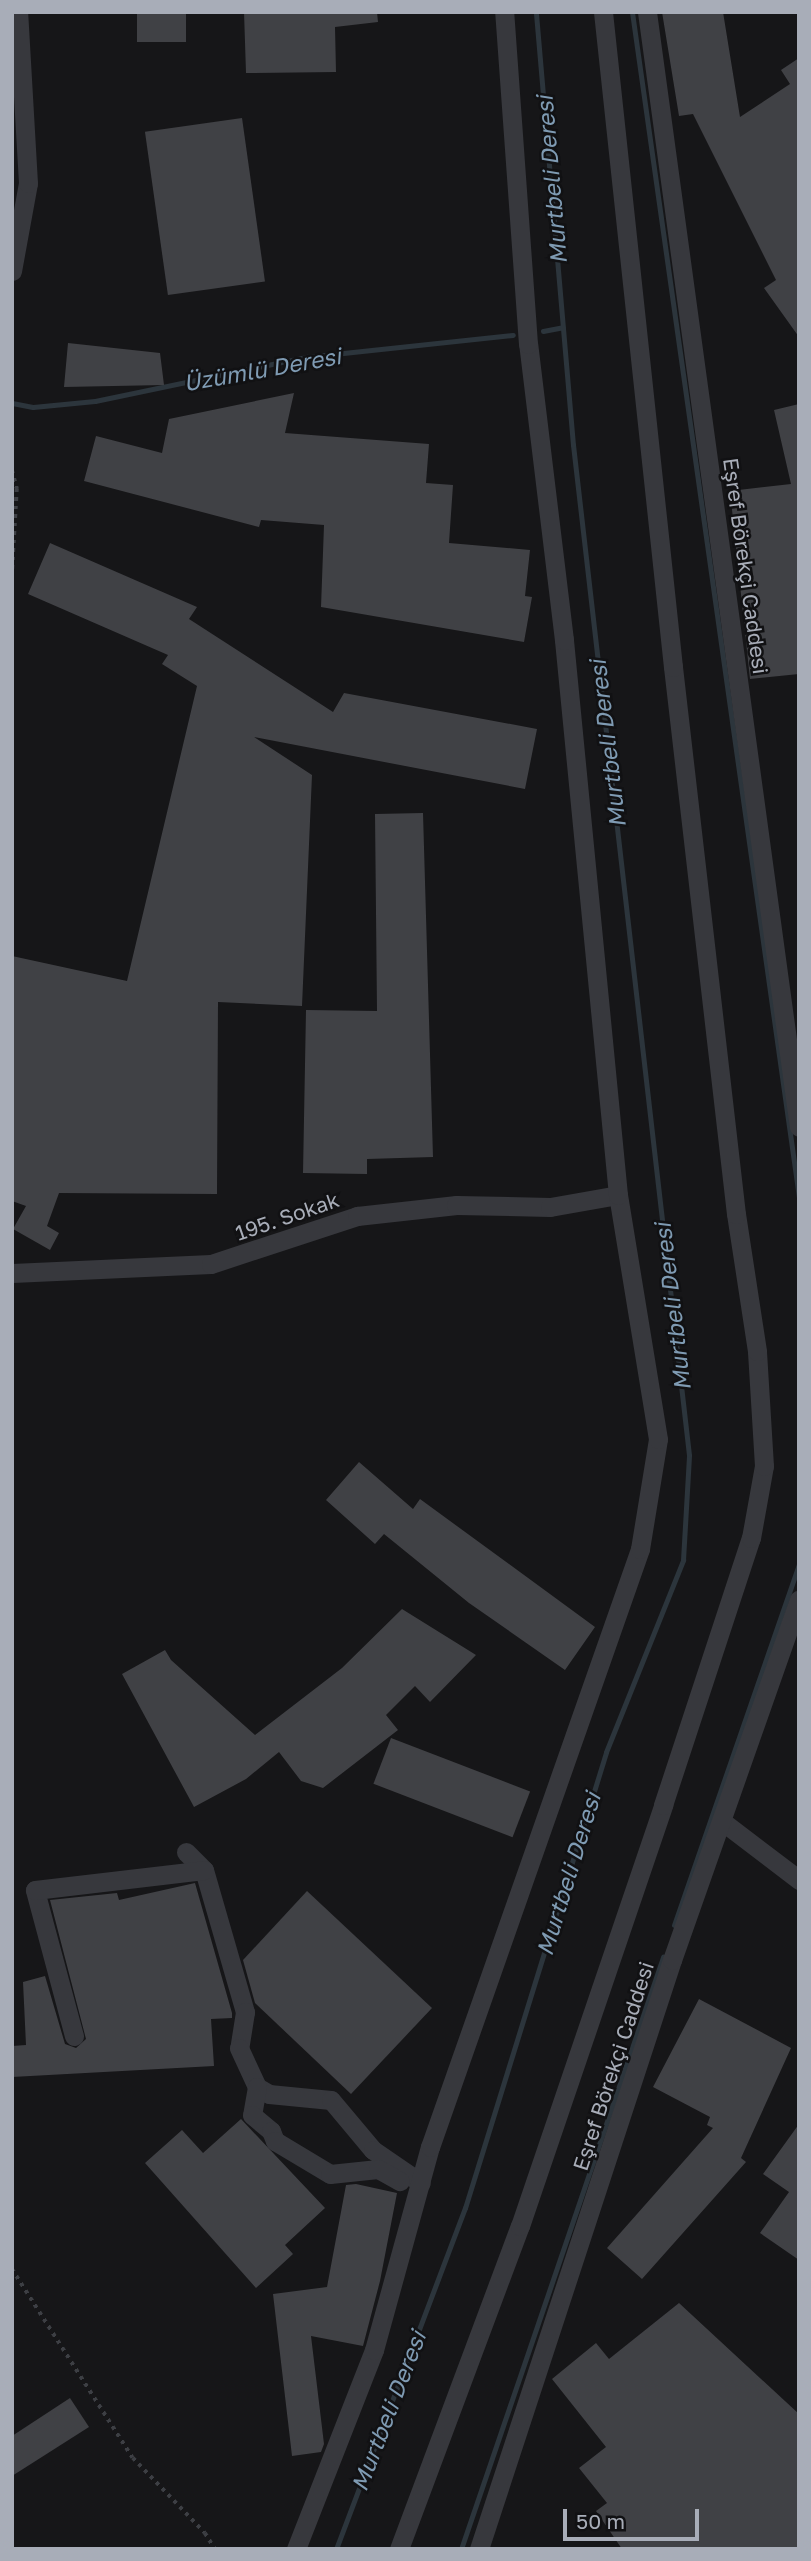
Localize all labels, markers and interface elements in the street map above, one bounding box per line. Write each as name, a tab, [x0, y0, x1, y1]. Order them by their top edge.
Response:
water label: Murtbeli Deresi	[530, 95, 572, 265]
water label: Üzümlü Deresi	[181, 342, 343, 396]
street label: Eşref Börekçi Caddesi	[718, 456, 774, 676]
water label: Murtbeli Deresi	[583, 658, 631, 830]
street label: 195. Sokak	[232, 1186, 342, 1246]
water label: Murtbeli Deresi	[648, 1221, 696, 1393]
water label: Murtbeli Deresi	[530, 1789, 606, 1959]
street label: Eşref Börekçi Caddesi	[567, 1958, 659, 2174]
water label: Murtbeli Deresi	[345, 2327, 431, 2495]
scale bar	[566, 2494, 702, 2538]
text: 50 m	[576, 2508, 625, 2534]

